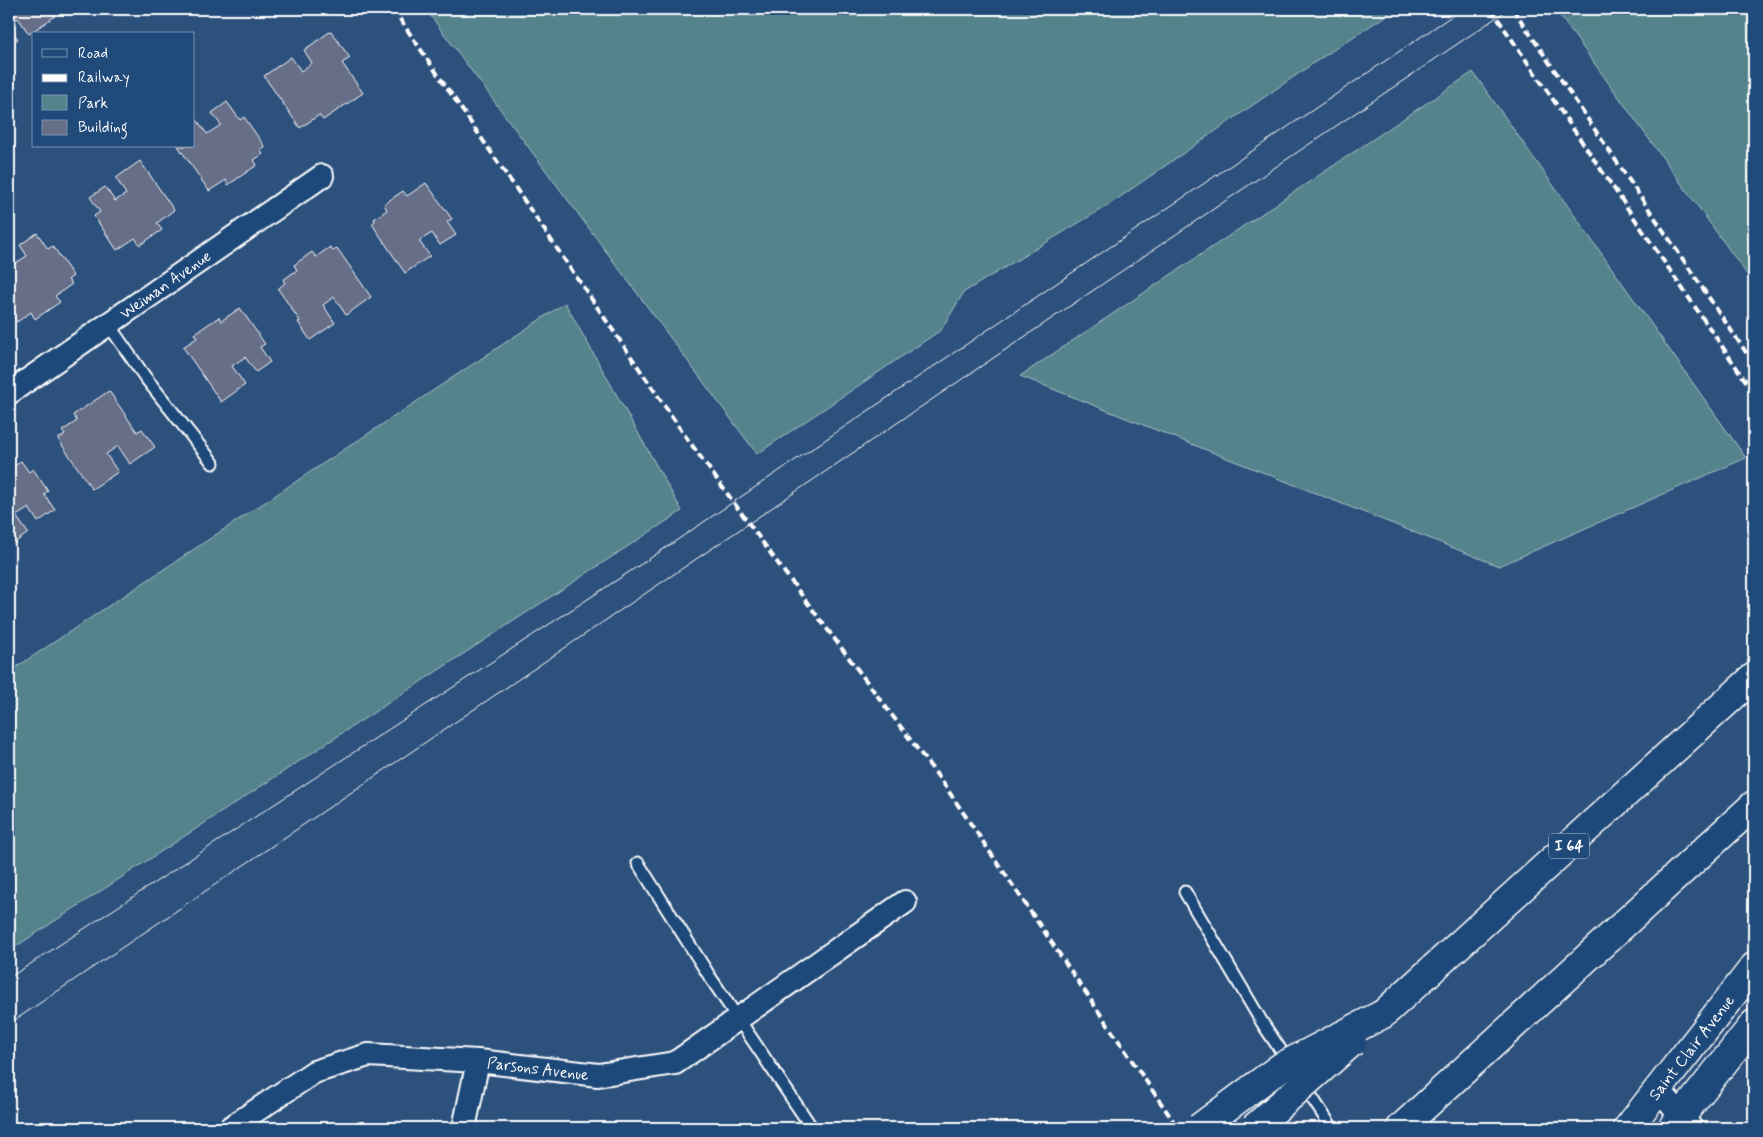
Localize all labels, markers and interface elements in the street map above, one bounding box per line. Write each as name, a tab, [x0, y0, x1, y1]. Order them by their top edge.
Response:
legend	[32, 32, 195, 148]
text: Road	[78, 44, 108, 64]
text: Railway	[78, 68, 130, 88]
text: Park	[78, 94, 108, 114]
text: Building	[78, 118, 128, 139]
street label: Weiman Avenue	[116, 246, 216, 324]
road number: I 64	[1549, 834, 1589, 858]
street label: Saint Clair Avenue	[1644, 991, 1740, 1105]
street label: Parsons Avenue	[486, 1053, 590, 1086]

